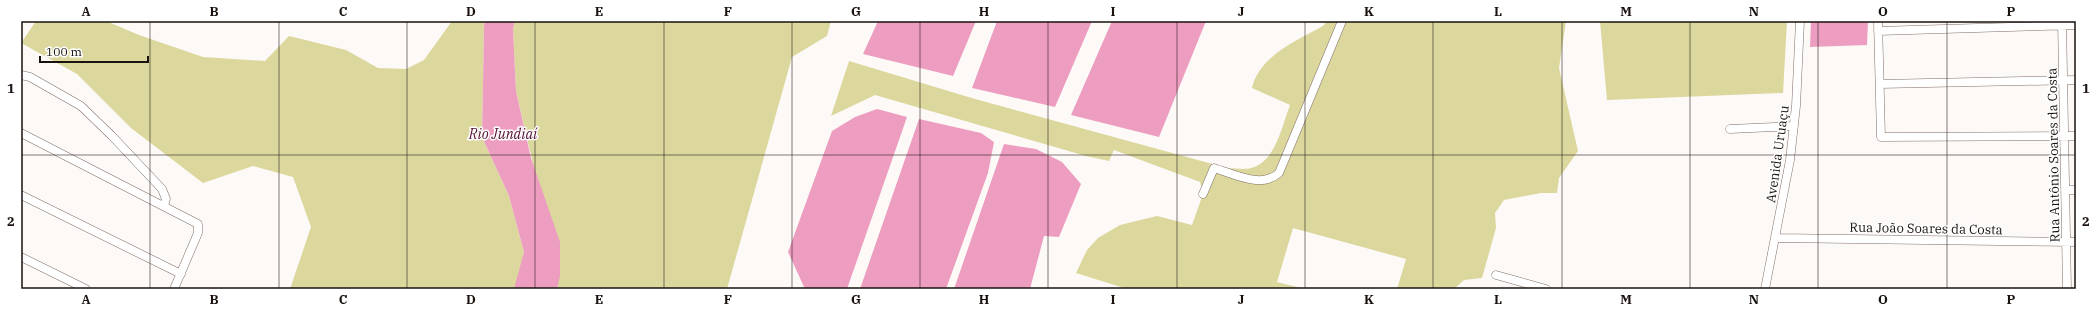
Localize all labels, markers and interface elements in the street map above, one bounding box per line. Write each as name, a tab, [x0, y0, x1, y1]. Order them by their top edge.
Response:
text: A	[81, 3, 91, 20]
text: B	[209, 3, 219, 20]
text: C	[339, 3, 348, 20]
text: D	[466, 3, 476, 20]
text: E	[595, 3, 603, 20]
text: F	[724, 3, 732, 20]
text: G	[851, 3, 861, 20]
text: H	[979, 3, 990, 20]
text: I	[1111, 3, 1116, 20]
text: J	[1238, 3, 1245, 20]
text: K	[1364, 3, 1374, 20]
text: L	[1494, 3, 1502, 20]
text: M	[1620, 3, 1632, 20]
text: N	[1749, 3, 1759, 20]
text: O	[1878, 3, 1888, 20]
text: P	[2007, 3, 2016, 20]
scale bar	[40, 38, 148, 64]
text: 100 m	[46, 44, 82, 59]
street label: Rua Antônio Soares da Costa	[2043, 68, 2064, 242]
text: 1	[7, 80, 15, 97]
text: 1	[2082, 80, 2090, 97]
street label: Avenida Uruaçu	[1762, 104, 1793, 204]
water label: Rio Jundiaí	[468, 125, 538, 143]
text: 2	[7, 213, 15, 230]
text: 2	[2082, 213, 2090, 230]
street label: Rua João Soares da Costa	[1849, 219, 2003, 238]
text: A	[81, 291, 91, 308]
text: B	[209, 291, 219, 308]
text: C	[339, 291, 348, 308]
text: D	[466, 291, 476, 308]
text: E	[595, 291, 603, 308]
text: F	[724, 291, 732, 308]
text: G	[851, 291, 861, 308]
text: H	[979, 291, 990, 308]
text: I	[1111, 291, 1116, 308]
text: J	[1238, 291, 1245, 308]
text: K	[1364, 291, 1374, 308]
text: L	[1494, 291, 1502, 308]
text: M	[1620, 291, 1632, 308]
text: N	[1749, 291, 1759, 308]
text: O	[1878, 291, 1888, 308]
text: P	[2007, 291, 2016, 308]

